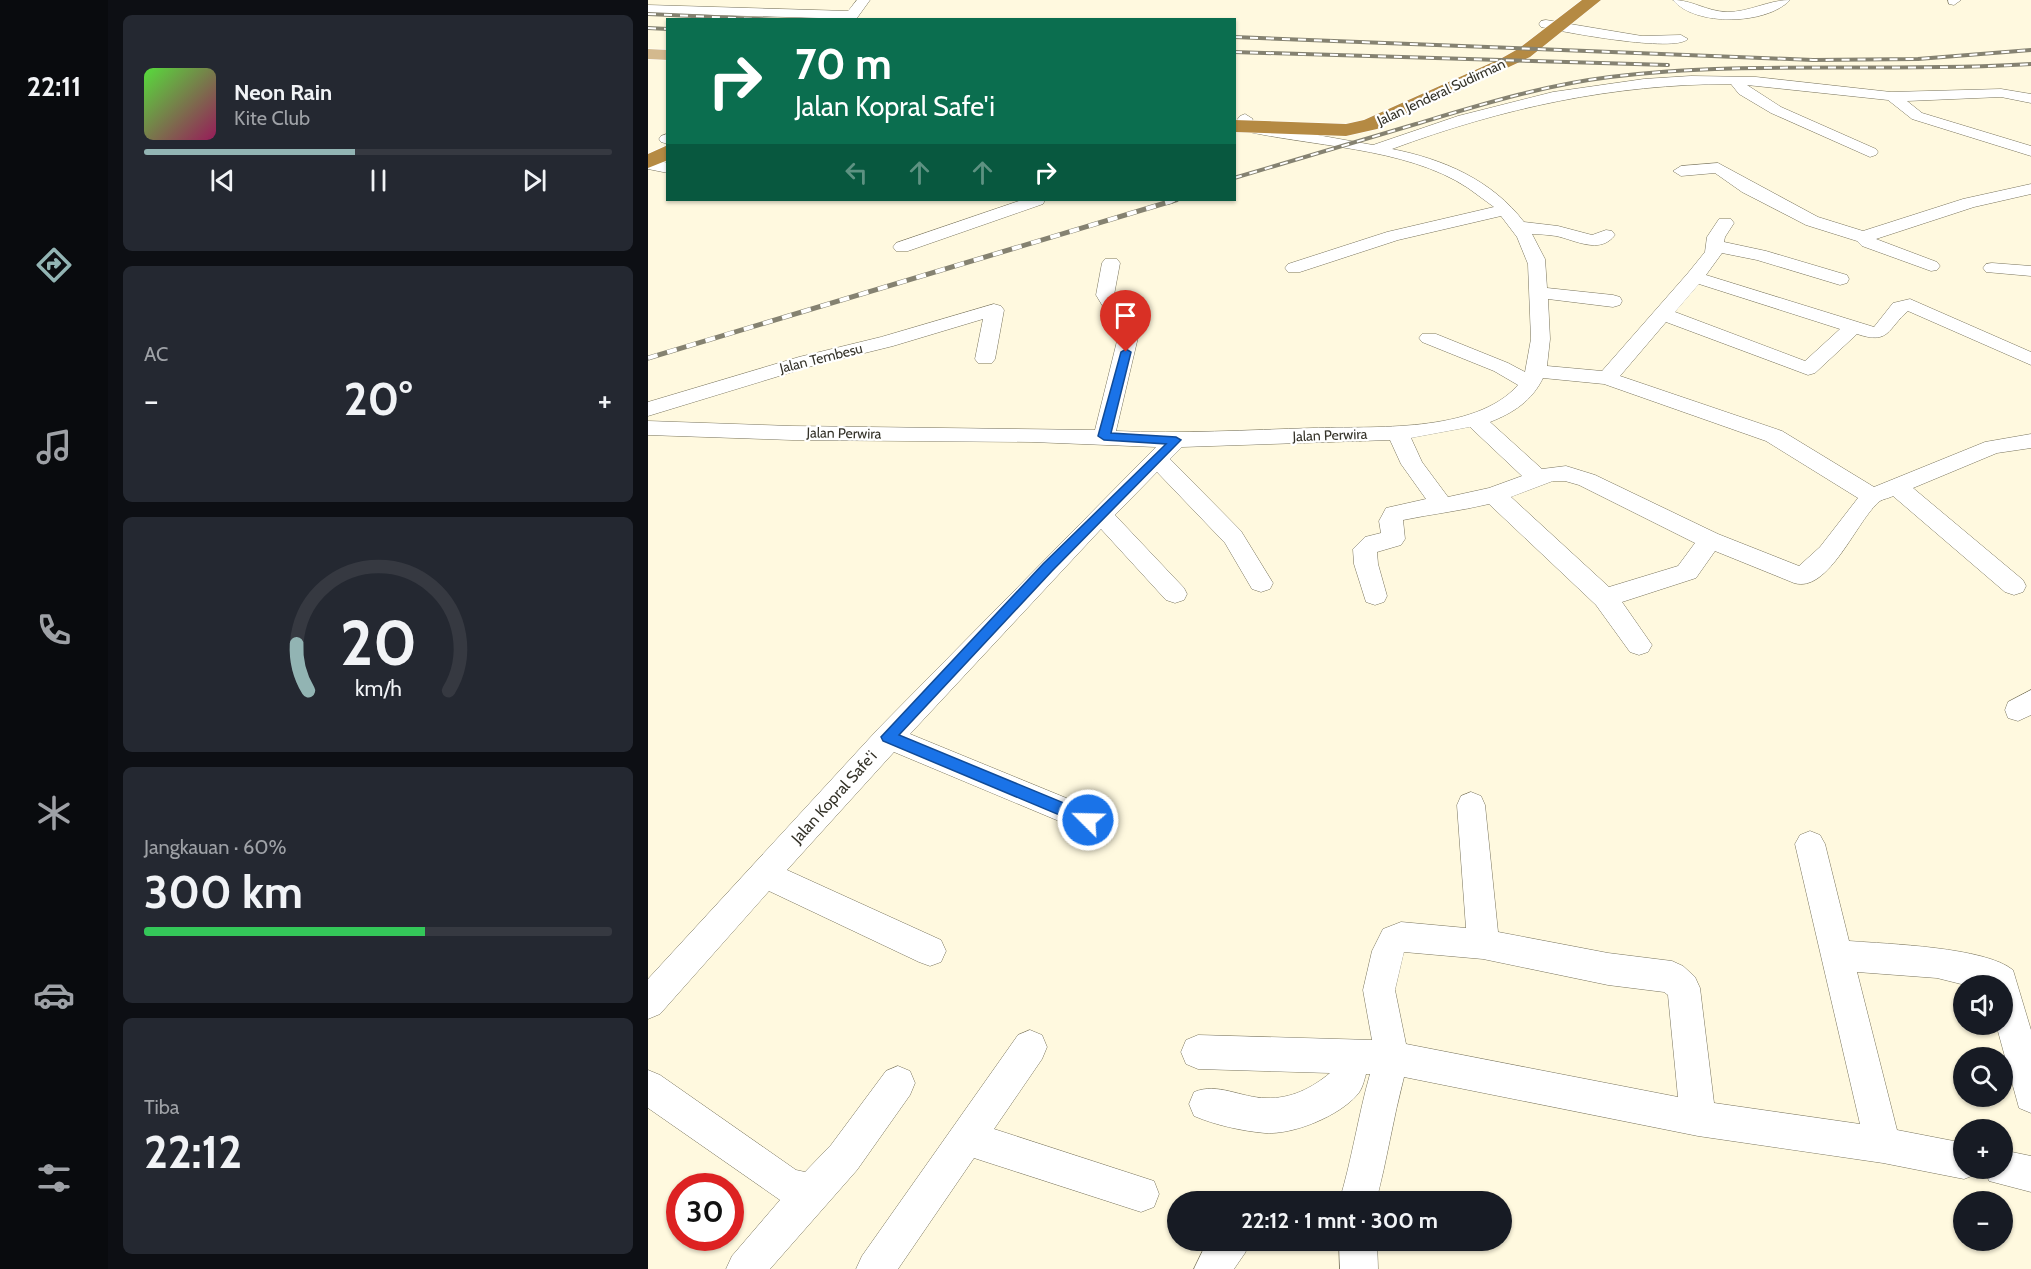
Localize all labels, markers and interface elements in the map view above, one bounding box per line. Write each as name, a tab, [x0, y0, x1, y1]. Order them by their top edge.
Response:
text: 70 m	[795, 38, 892, 90]
icon: right	[696, 42, 774, 120]
street label: Jalan Jenderal Sudirman	[1373, 54, 1508, 130]
text: 22:11	[27, 70, 81, 103]
text: Neon Rain	[234, 79, 332, 106]
text: Jalan Kopral Safe'i	[795, 90, 995, 123]
text: Kite Club	[234, 106, 310, 130]
icon: left	[840, 156, 873, 189]
icon: ahead	[903, 156, 936, 189]
icon: ahead	[966, 156, 999, 189]
icon: right	[1029, 156, 1062, 189]
icon: previous	[206, 164, 239, 197]
icon: pause	[362, 164, 395, 197]
icon: next	[518, 164, 551, 197]
icon: directions	[33, 244, 75, 286]
pin	[1100, 290, 1151, 352]
icon: arrive	[1109, 299, 1142, 332]
street label: Jalan Tembesu	[777, 339, 864, 377]
text: AC	[144, 342, 168, 366]
text: 20°	[344, 372, 412, 426]
text: −	[144, 380, 159, 420]
text: +	[597, 380, 612, 420]
street label: Jalan Perwira	[805, 423, 882, 443]
street label: Jalan Perwira	[1291, 425, 1368, 445]
icon: music	[33, 426, 75, 468]
text: 20	[339, 606, 417, 682]
icon: phone	[33, 609, 75, 651]
text: km/h	[355, 676, 401, 702]
street label: Jalan Kopral Safe'i	[787, 747, 881, 848]
position arrow	[1056, 788, 1120, 852]
icon: climate	[33, 792, 75, 834]
text: Jangkauan · 60%	[144, 835, 286, 859]
text: 300 km	[144, 865, 303, 919]
icon: car	[33, 974, 75, 1016]
map controls	[1953, 975, 2013, 1251]
button: sound	[1953, 975, 2013, 1035]
button: search	[1953, 1047, 2013, 1107]
text: Tiba	[144, 1095, 179, 1119]
button: +	[1953, 1119, 2013, 1179]
text: 22:12	[144, 1125, 242, 1179]
icon: filters	[33, 1157, 75, 1199]
speed limit sign: 30	[666, 1173, 744, 1251]
button: −	[1953, 1191, 2013, 1251]
text: 22:12 · 1 mnt · 300 m	[1241, 1207, 1438, 1234]

